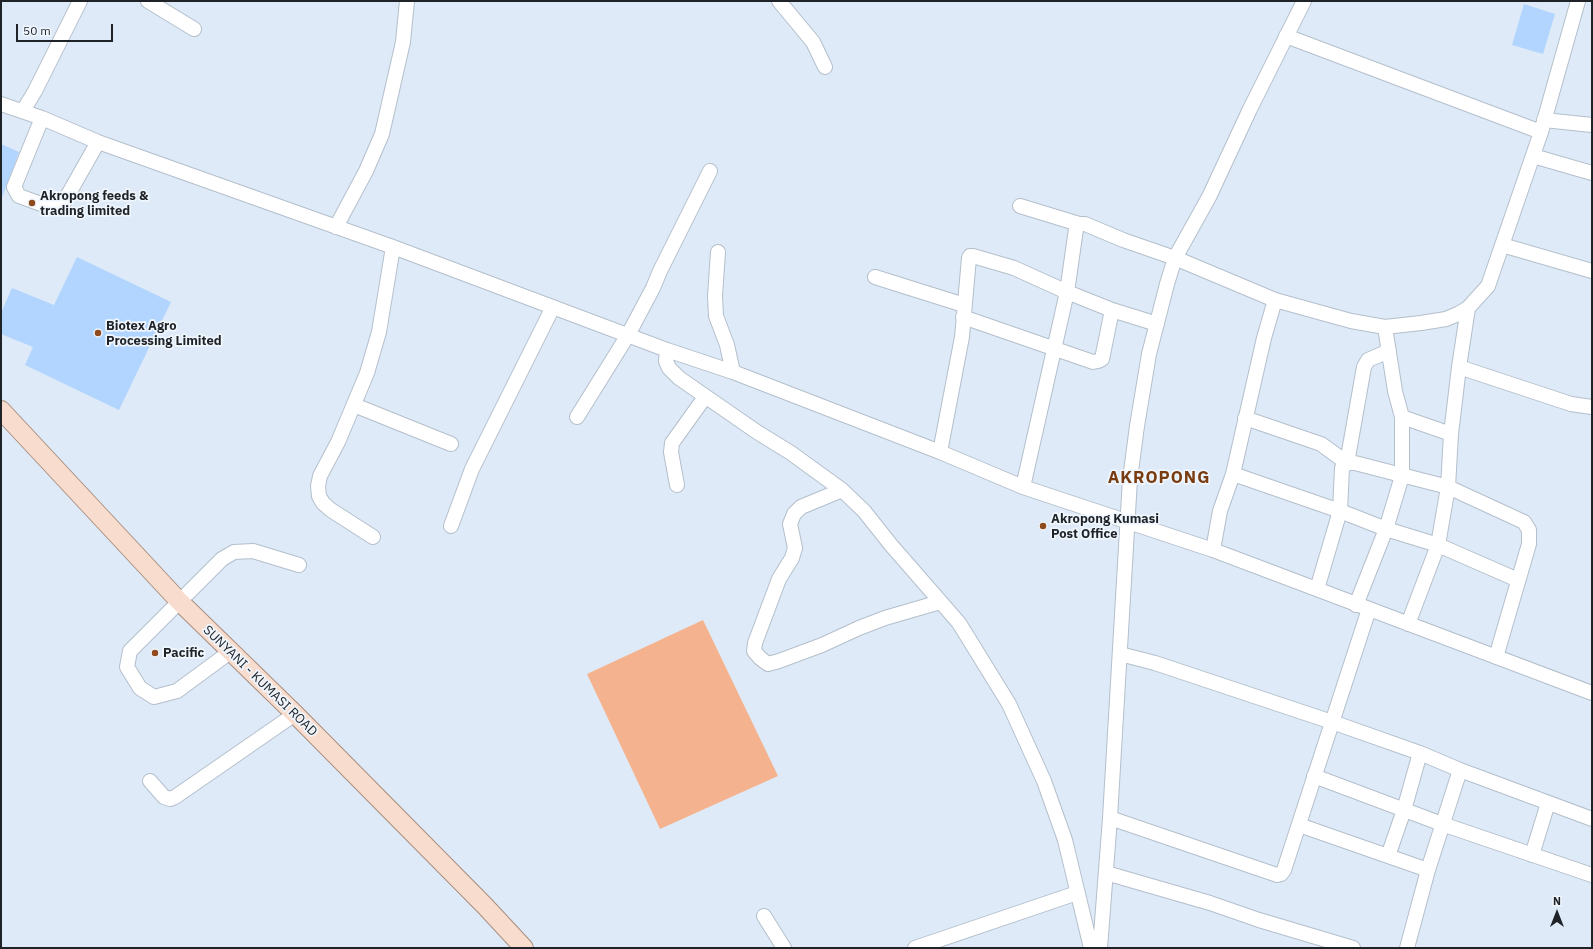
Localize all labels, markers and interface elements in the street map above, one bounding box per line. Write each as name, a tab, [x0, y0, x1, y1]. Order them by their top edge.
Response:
scale bar	[18, 16, 115, 42]
text: 50 m	[23, 23, 51, 38]
place label: Akropong feeds & trading limited	[40, 188, 148, 219]
marker: Akropong feeds & trading limited	[27, 198, 37, 208]
place label: Biotex Agro Processing Limited	[106, 318, 222, 349]
marker: Biotex Agro Processing Limited	[93, 328, 103, 338]
district label: AKROPONG	[1108, 468, 1210, 488]
place label: Akropong Kumasi Post Office	[1051, 511, 1159, 542]
marker: Akropong Kumasi Post Office	[1038, 521, 1048, 531]
street label: SUNYANI - KUMASI ROAD	[200, 622, 320, 740]
place label: Pacific	[163, 645, 204, 661]
marker: Pacific	[150, 648, 160, 658]
north arrow	[1537, 893, 1577, 933]
text: N	[1553, 894, 1561, 908]

